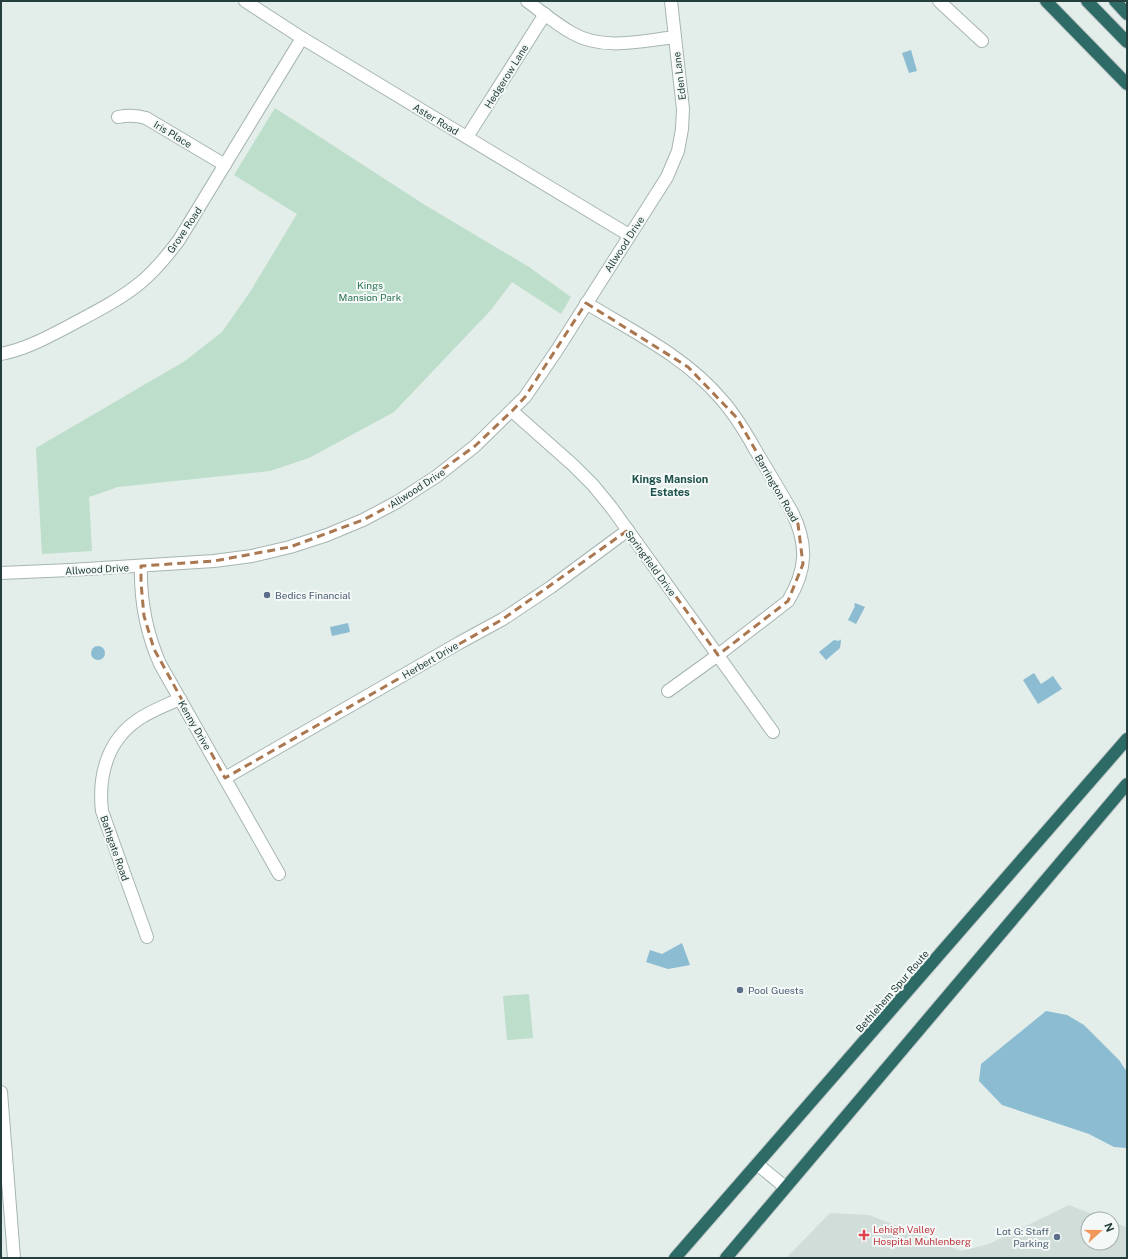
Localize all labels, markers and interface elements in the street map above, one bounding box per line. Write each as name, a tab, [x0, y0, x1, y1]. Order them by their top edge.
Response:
street label: Hedgerow Lane	[482, 42, 531, 110]
street label: Eden Lane	[670, 51, 688, 101]
street label: Aster Road	[411, 101, 461, 137]
street label: Iris Place	[152, 118, 195, 150]
street label: Grove Road	[164, 204, 204, 255]
street label: Allwood Drive	[601, 214, 647, 274]
park label: Kings Mansion Park	[339, 279, 402, 303]
street label: Barrington Road	[753, 452, 801, 524]
street label: Allwood Drive	[387, 465, 447, 511]
district label: Kings Mansion Estates	[632, 473, 708, 498]
street label: Springfield Drive	[623, 528, 679, 598]
street label: Allwood Drive	[65, 561, 130, 577]
place label: Bedics Financial	[275, 589, 351, 601]
marker: Bedics Financial	[262, 590, 272, 600]
street label: Herbert Drive	[400, 639, 460, 681]
street label: Kenny Drive	[176, 698, 214, 752]
street label: Bathgate Road	[98, 814, 132, 882]
street label: Bethlehem Spur Route	[853, 947, 931, 1035]
place label: Pool Guests	[748, 984, 804, 996]
marker: Pool Guests	[735, 985, 745, 995]
north arrow	[1080, 1211, 1120, 1251]
text: N	[1102, 1221, 1116, 1234]
place label: Lehigh Valley Hospital Muhlenberg	[873, 1223, 971, 1247]
place label: Lot G: Staff Parking	[996, 1225, 1049, 1249]
marker: Lehigh Valley Hospital Muhlenberg	[858, 1229, 870, 1241]
marker: Lot G: Staff Parking	[1052, 1232, 1062, 1242]

